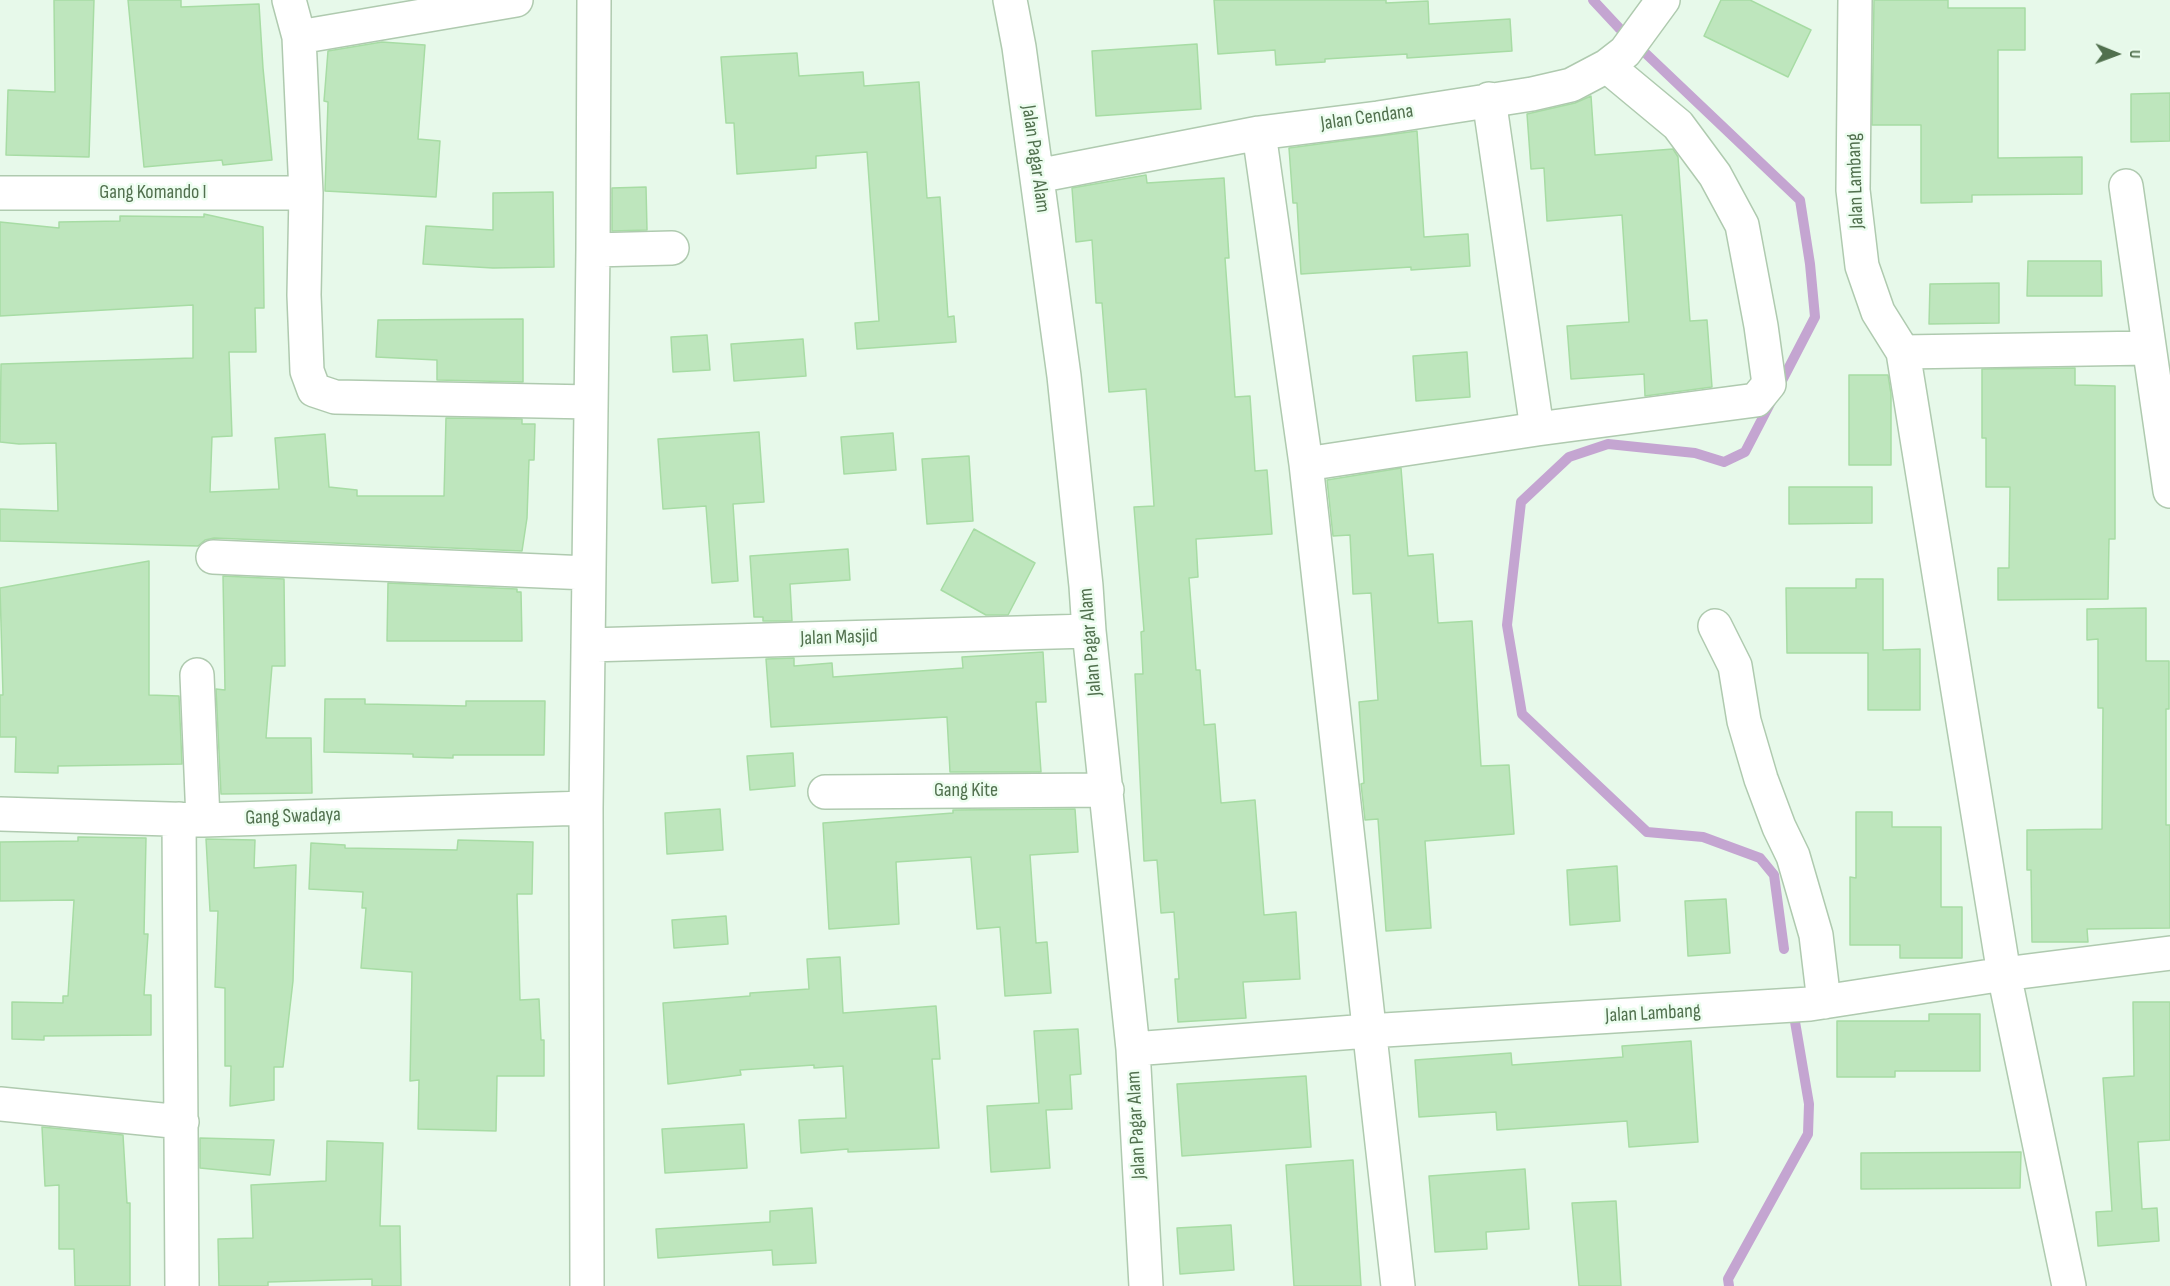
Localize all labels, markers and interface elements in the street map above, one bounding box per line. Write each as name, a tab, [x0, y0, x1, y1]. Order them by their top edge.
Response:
north arrow	[2086, 24, 2146, 84]
text: U	[2125, 50, 2144, 59]
street label: Jalan Cendana	[1319, 100, 1415, 136]
street label: Jalan Pagar Alam	[1016, 104, 1054, 214]
street label: Jalan Lambang	[1842, 133, 1870, 229]
street label: Gang Komando I	[99, 181, 207, 205]
street label: Jalan Pagar Alam	[1074, 587, 1108, 697]
street label: Jalan Masjid	[800, 625, 878, 651]
street label: Gang Kite	[934, 779, 998, 803]
street label: Gang Swadaya	[245, 803, 341, 831]
street label: Jalan Lambang	[1605, 1000, 1701, 1028]
street label: Jalan Pagar Alam	[1122, 1070, 1152, 1180]

